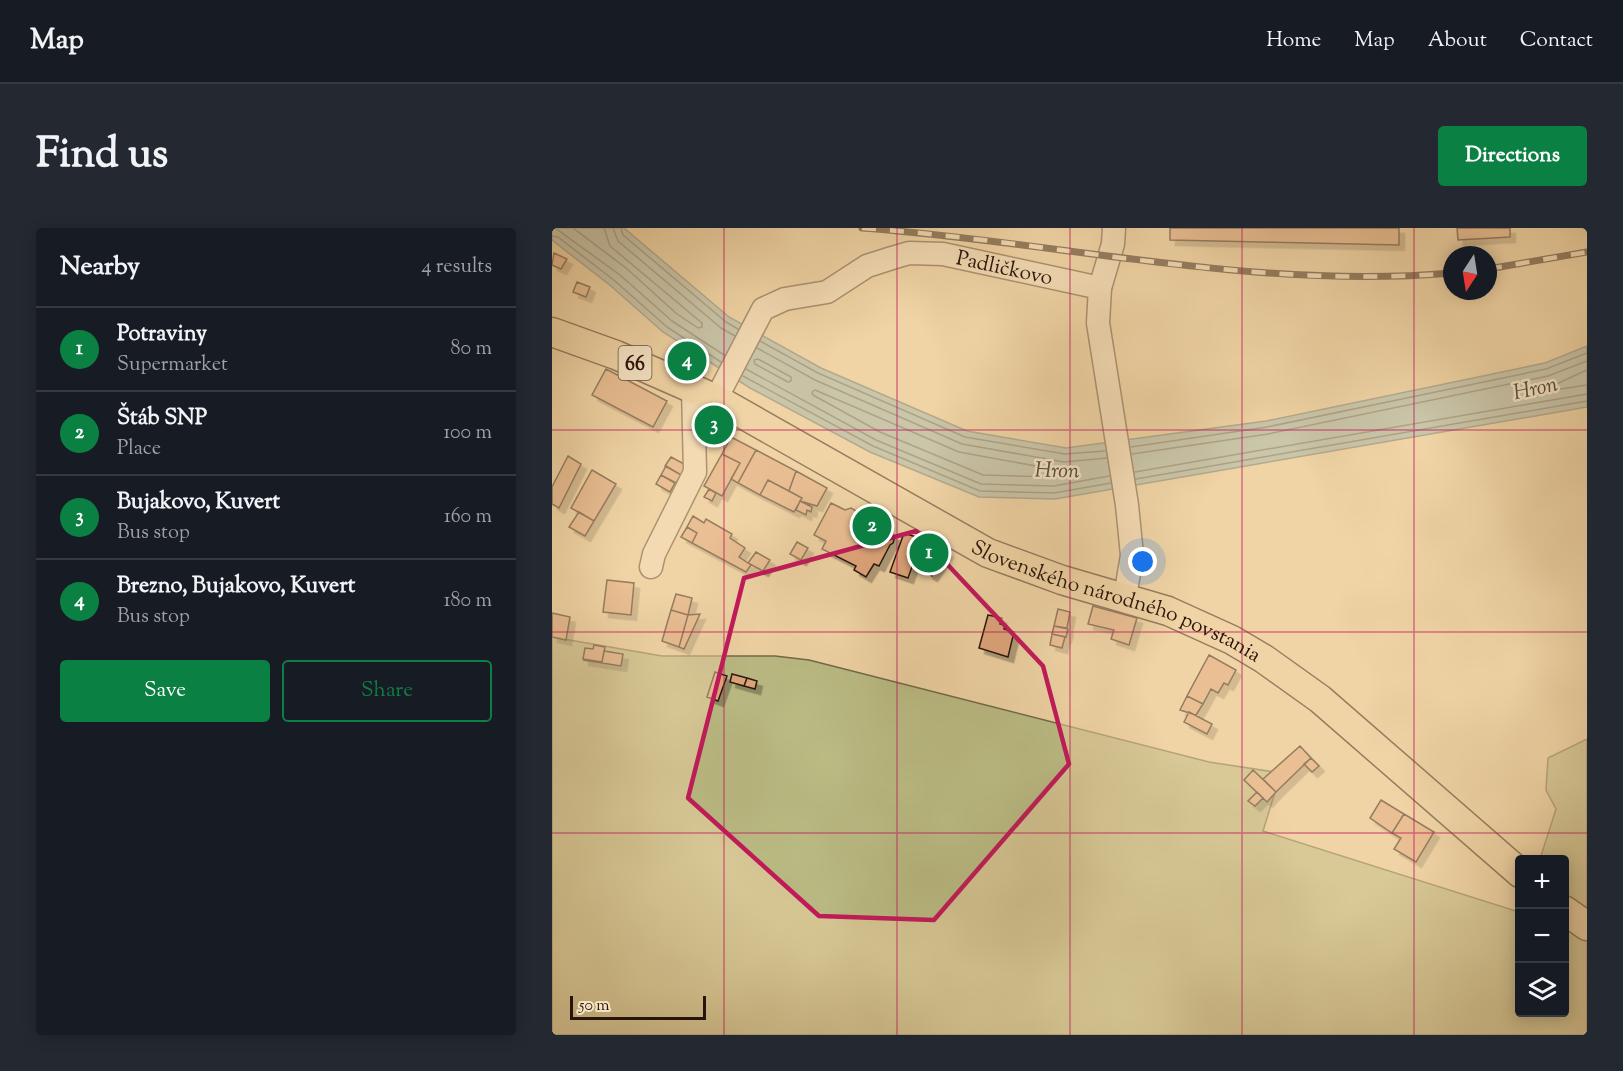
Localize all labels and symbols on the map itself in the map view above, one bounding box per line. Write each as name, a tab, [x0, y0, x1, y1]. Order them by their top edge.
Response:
street label: Padličkovo	[953, 244, 1055, 294]
north arrow	[1443, 246, 1497, 300]
pin: 4	[668, 338, 706, 384]
road number: 66	[618, 346, 652, 380]
water label: Hron	[1510, 370, 1561, 410]
pin: 3	[694, 402, 734, 448]
water label: Hron	[1034, 456, 1080, 488]
pin: 2	[852, 504, 892, 548]
pin: 1	[910, 530, 949, 576]
street label: Slovenského národného povstania	[965, 533, 1266, 671]
your location	[1128, 547, 1157, 576]
scale bar	[570, 993, 706, 1020]

